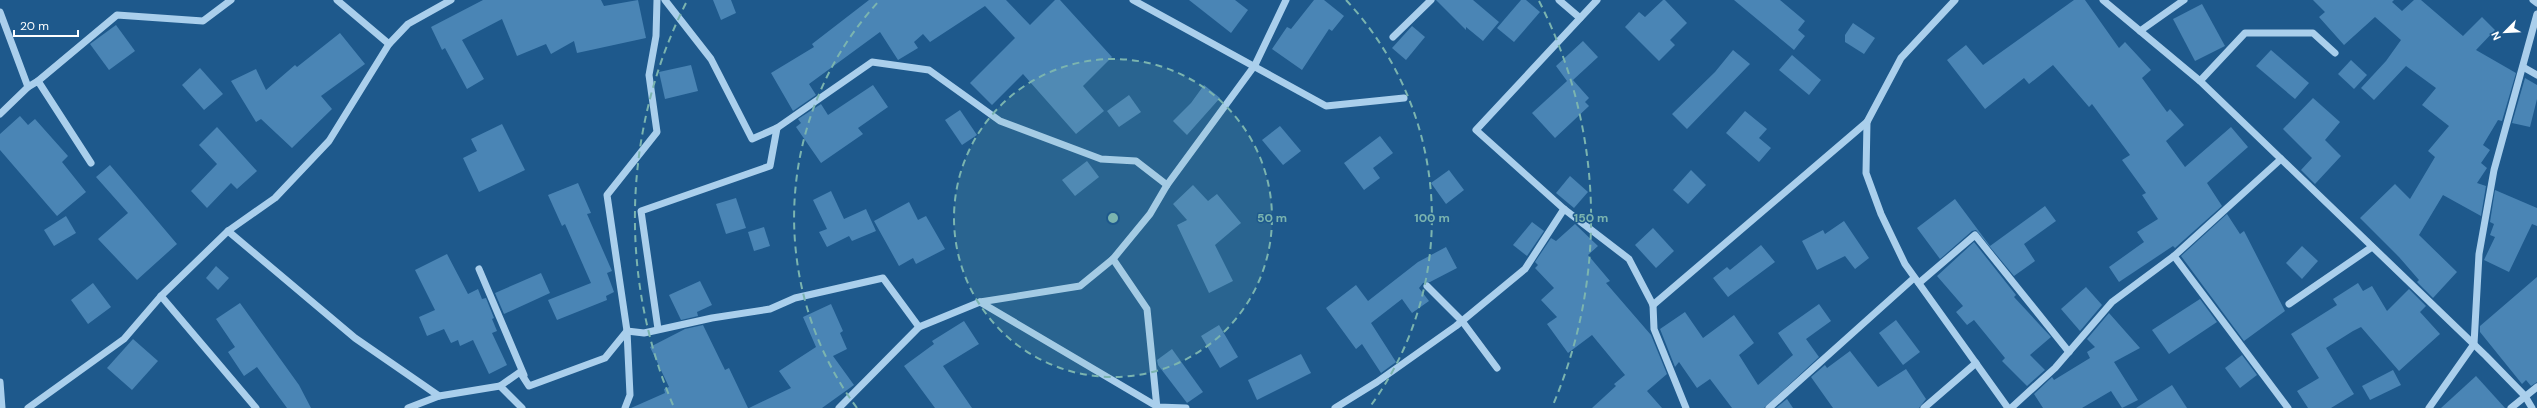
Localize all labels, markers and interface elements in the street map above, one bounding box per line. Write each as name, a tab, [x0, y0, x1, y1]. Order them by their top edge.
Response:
scale bar	[14, 12, 78, 38]
north arrow	[2485, 12, 2525, 52]
text: 20 m	[20, 18, 49, 34]
text: N	[2488, 30, 2504, 43]
text: 50 m	[1257, 210, 1287, 226]
text: 100 m	[1414, 210, 1450, 226]
text: 150 m	[1574, 210, 1608, 226]
centre of rings	[1106, 211, 1120, 225]

